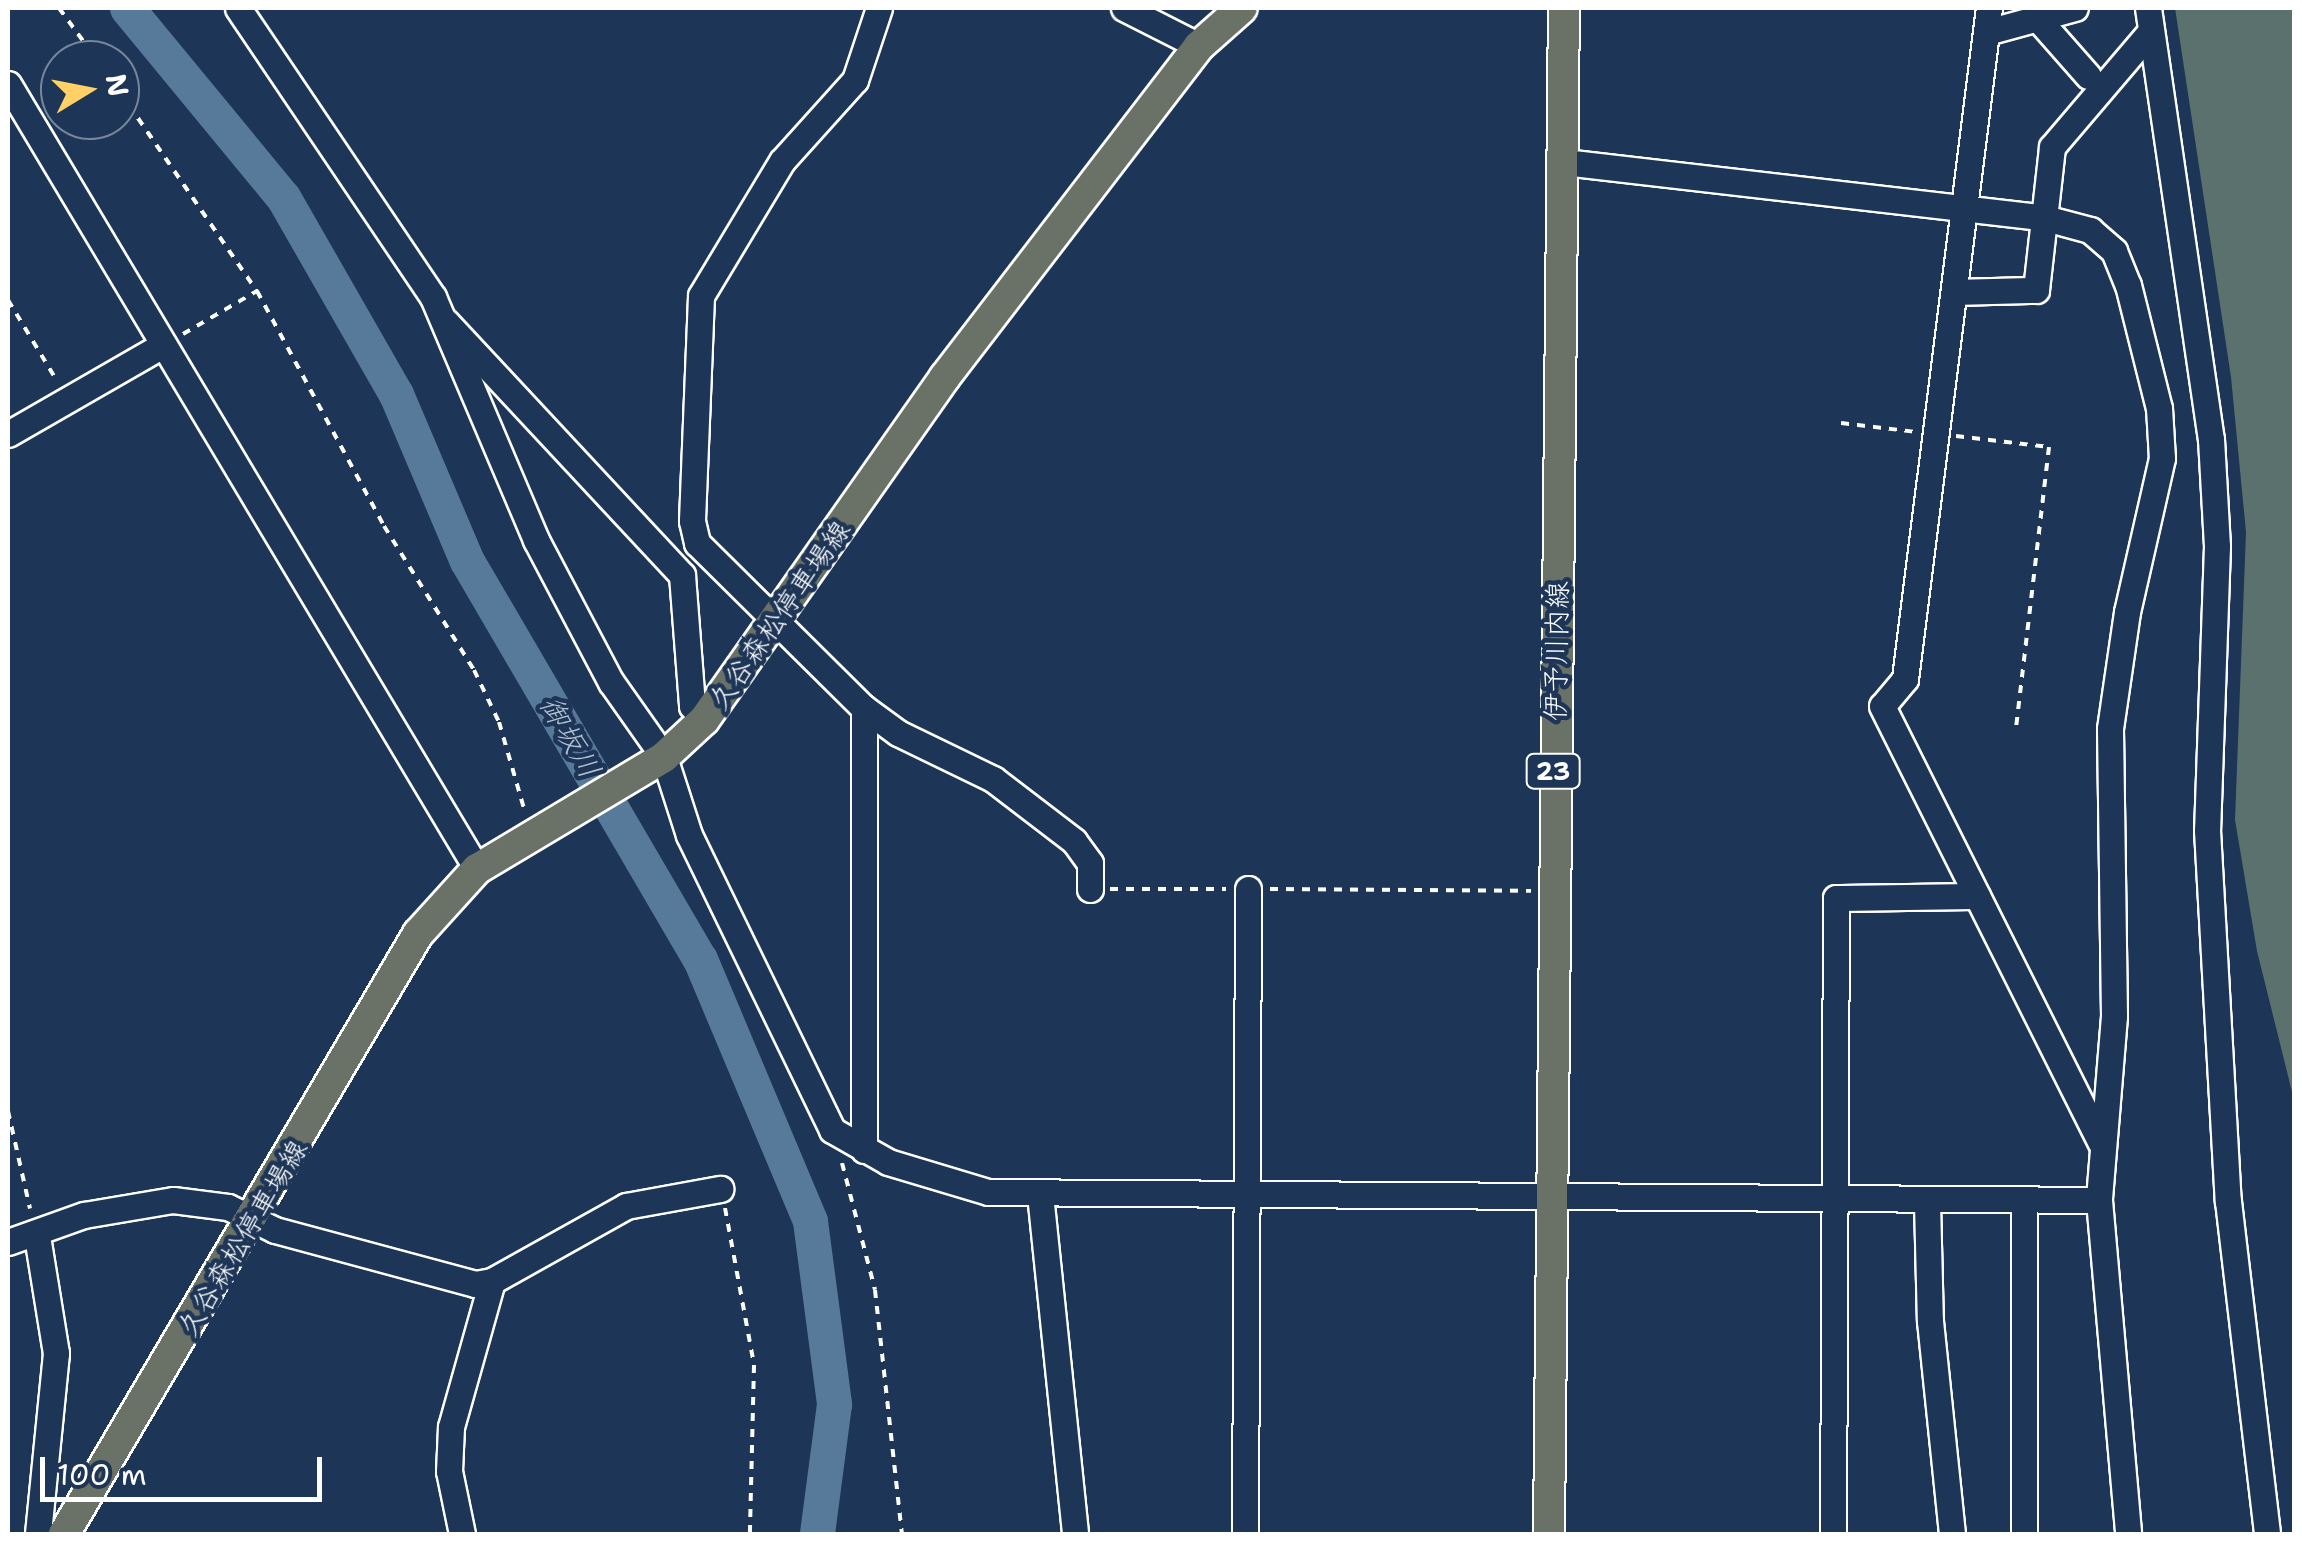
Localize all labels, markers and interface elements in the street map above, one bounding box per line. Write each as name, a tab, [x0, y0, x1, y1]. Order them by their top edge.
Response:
north arrow	[40, 40, 140, 140]
text: N	[97, 71, 138, 99]
street label: 久谷森松停車場線	[701, 514, 857, 716]
street label: 伊予川内線	[1538, 581, 1574, 721]
water label: 御坂川	[532, 689, 608, 785]
road number: 23	[1526, 751, 1580, 791]
street label: 久谷森松停車場線	[170, 1133, 314, 1343]
scale bar	[45, 1437, 328, 1499]
text: 100 m	[57, 1454, 147, 1495]

